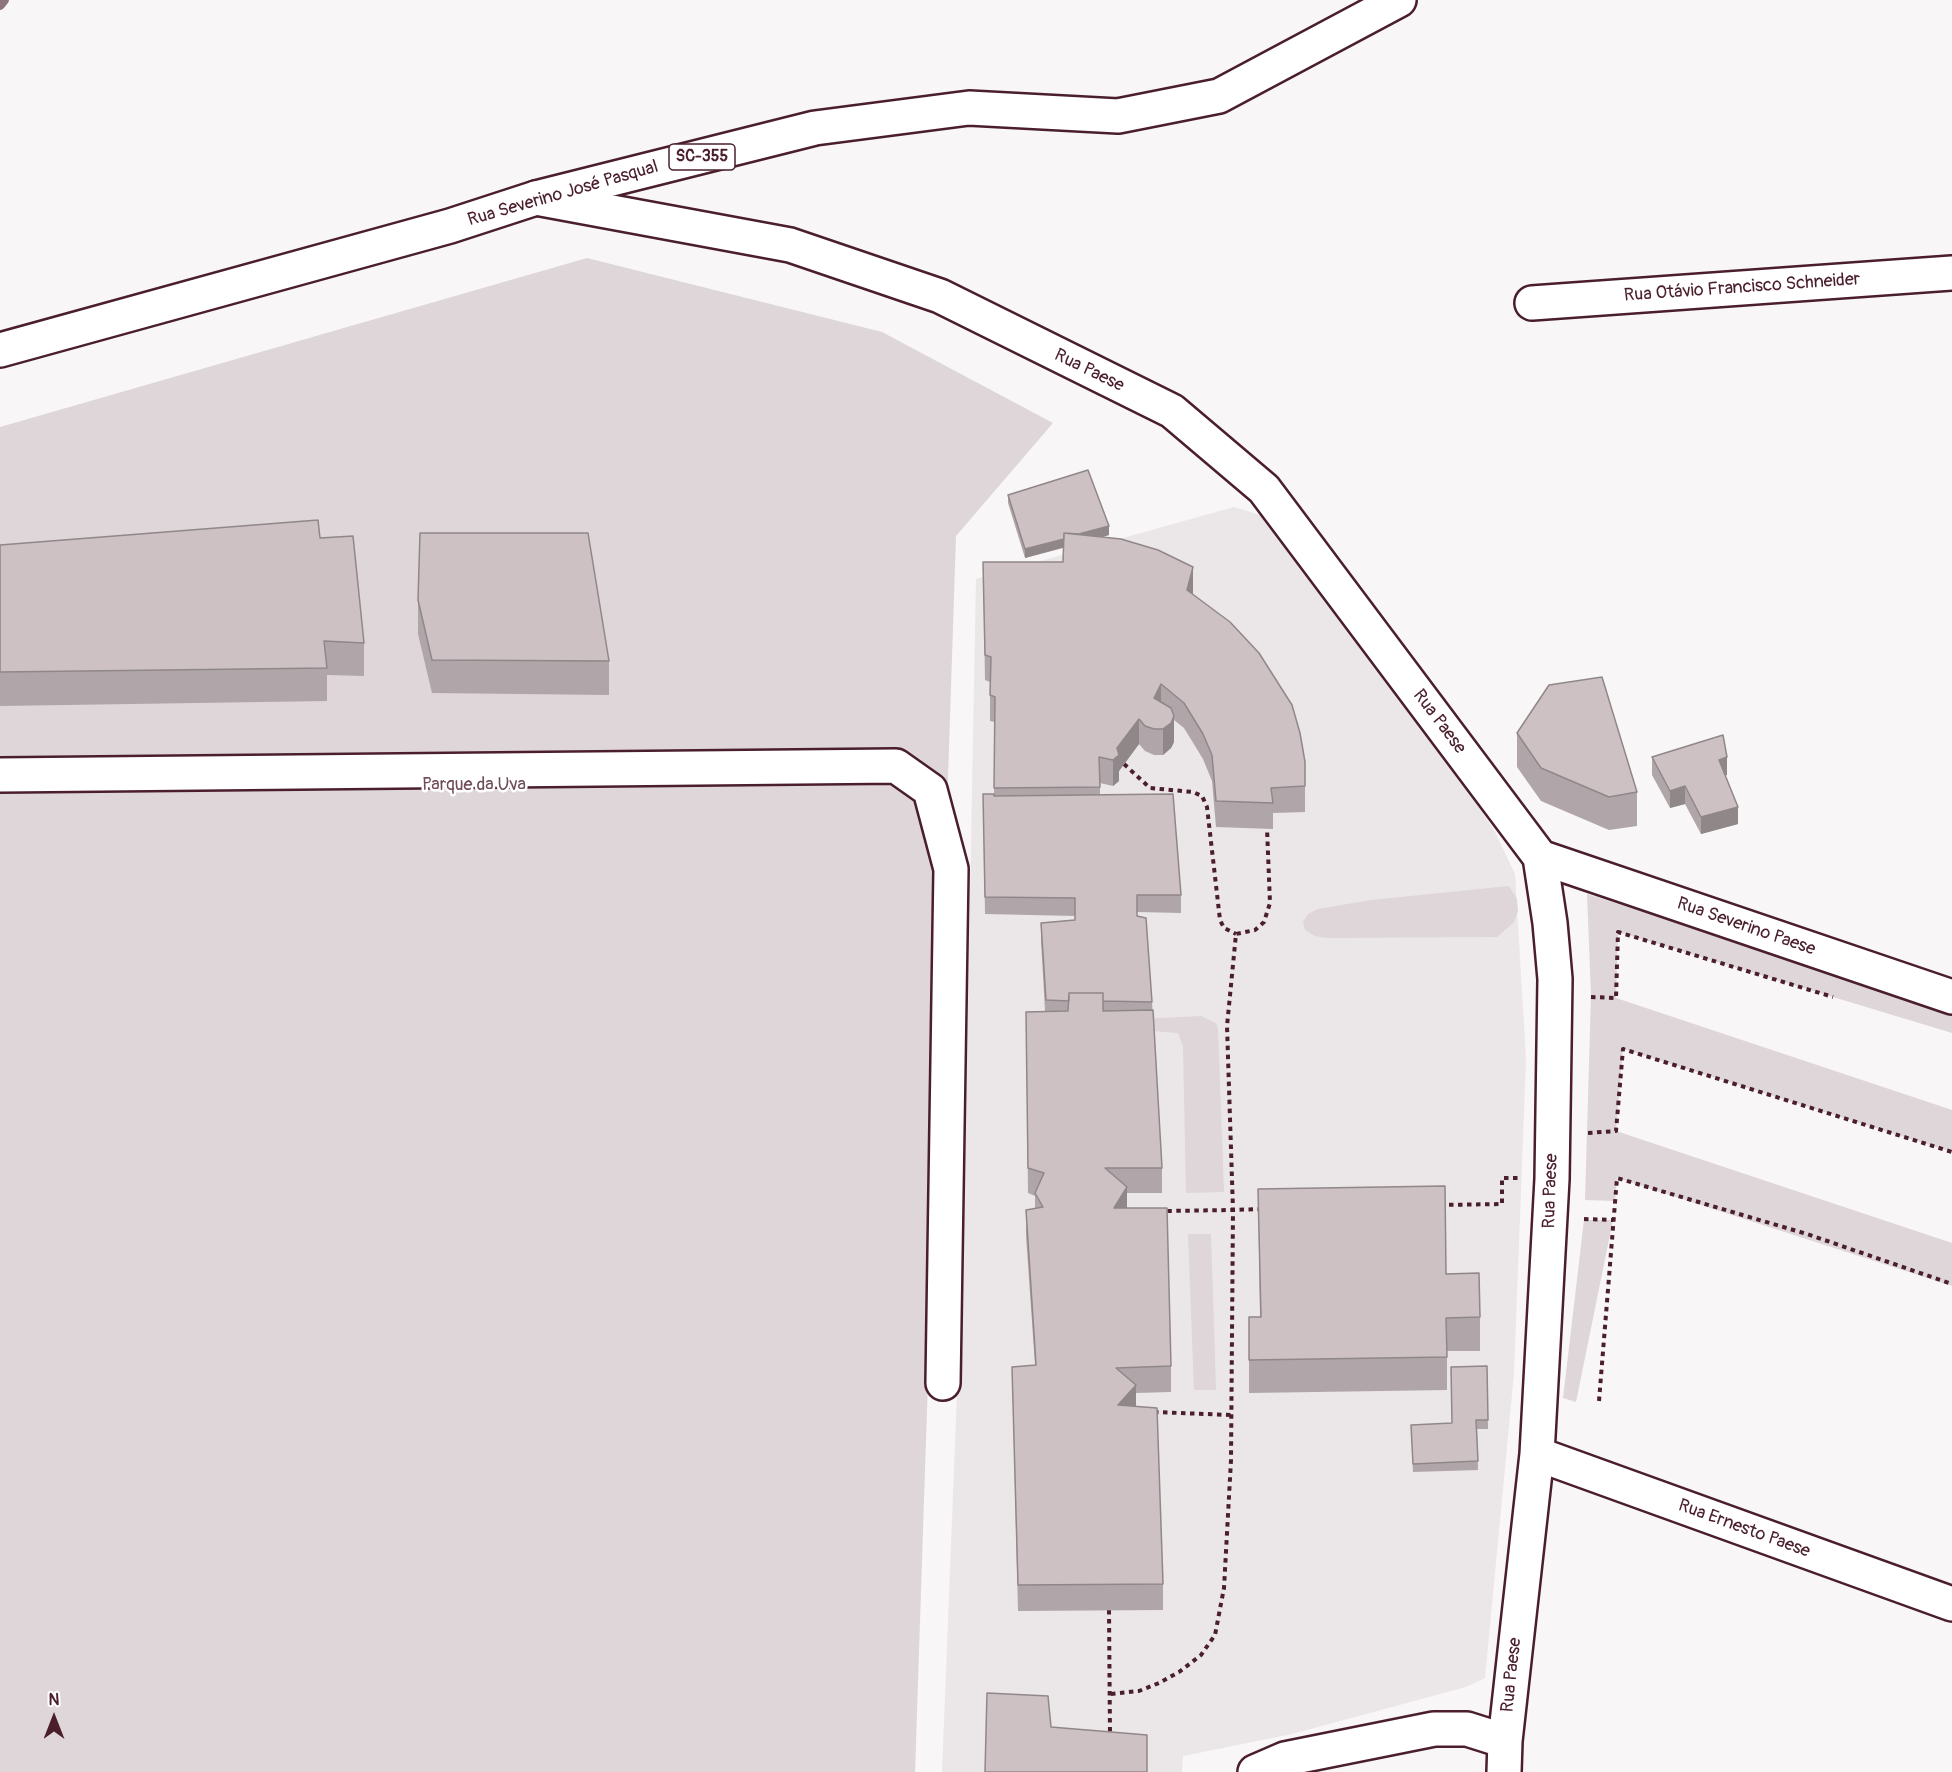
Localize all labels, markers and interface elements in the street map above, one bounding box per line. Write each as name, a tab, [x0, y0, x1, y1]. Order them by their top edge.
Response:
road number: SC-355	[669, 144, 735, 170]
street label: Rua Severino José Pasqual	[465, 156, 661, 232]
street label: Rua Otávio Francisco Schneider	[1623, 269, 1861, 307]
street label: Rua Paese	[1051, 345, 1127, 397]
street label: Rua Paese	[1408, 685, 1470, 759]
park label: Parque da Uva	[422, 774, 526, 796]
street label: Rua Severino Paese	[1674, 893, 1818, 961]
street label: Rua Paese	[1539, 1153, 1563, 1229]
street label: Rua Ernesto Paese	[1675, 1495, 1813, 1563]
street label: Rua Paese	[1497, 1637, 1527, 1713]
north arrow	[24, 1688, 84, 1748]
text: N	[49, 1690, 59, 1710]

